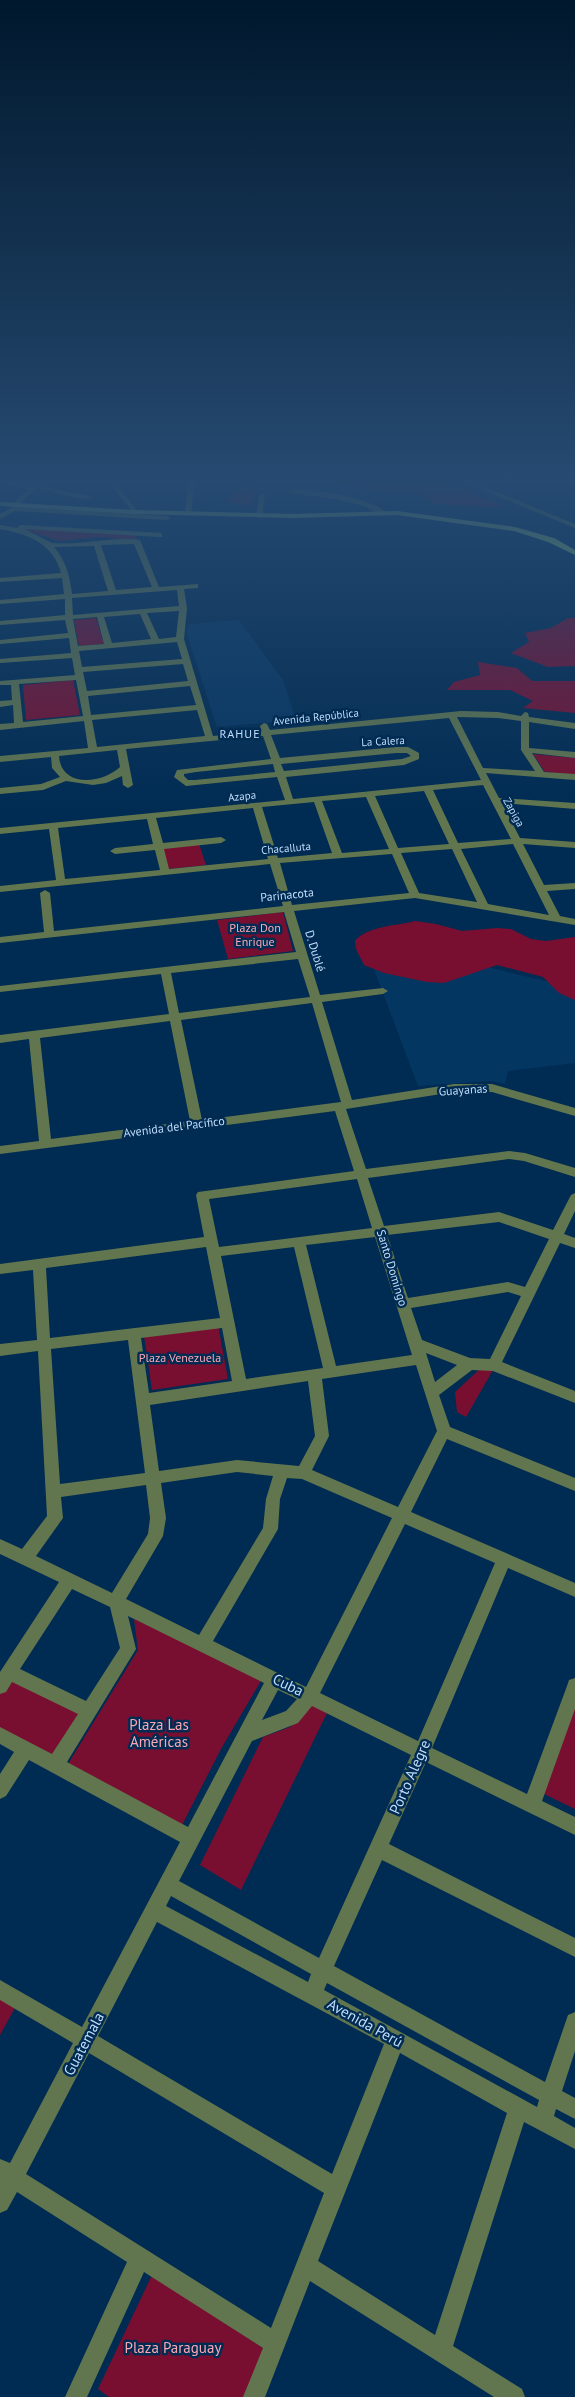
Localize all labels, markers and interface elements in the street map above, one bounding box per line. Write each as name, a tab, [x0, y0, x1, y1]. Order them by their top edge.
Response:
street label: Avenida República	[272, 706, 360, 728]
district label: RAHUE	[219, 726, 261, 741]
street label: La Calera	[361, 733, 405, 749]
street label: Azapa	[227, 788, 257, 804]
street label: Zapiga	[500, 795, 528, 829]
street label: Chacalluta	[261, 839, 311, 857]
street label: Parinacota	[259, 884, 314, 905]
park label: Plaza Don Enrique	[229, 920, 281, 949]
street label: D. Dublé	[302, 928, 329, 973]
street label: Guayanas	[438, 1080, 488, 1099]
street label: Avenida del Pacífico	[122, 1113, 225, 1140]
street label: Santo Domingo	[374, 1228, 411, 1308]
park label: Plaza Venezuela	[139, 1350, 221, 1365]
street label: Cuba	[270, 1669, 307, 1700]
park label: Plaza Las Américas	[129, 1715, 189, 1751]
street label: Porto Alegre	[385, 1737, 434, 1817]
street label: Avenida Perú	[324, 1994, 406, 2051]
street label: Guatemala	[59, 2009, 108, 2079]
park label: Plaza Paraguay	[125, 2338, 221, 2357]

